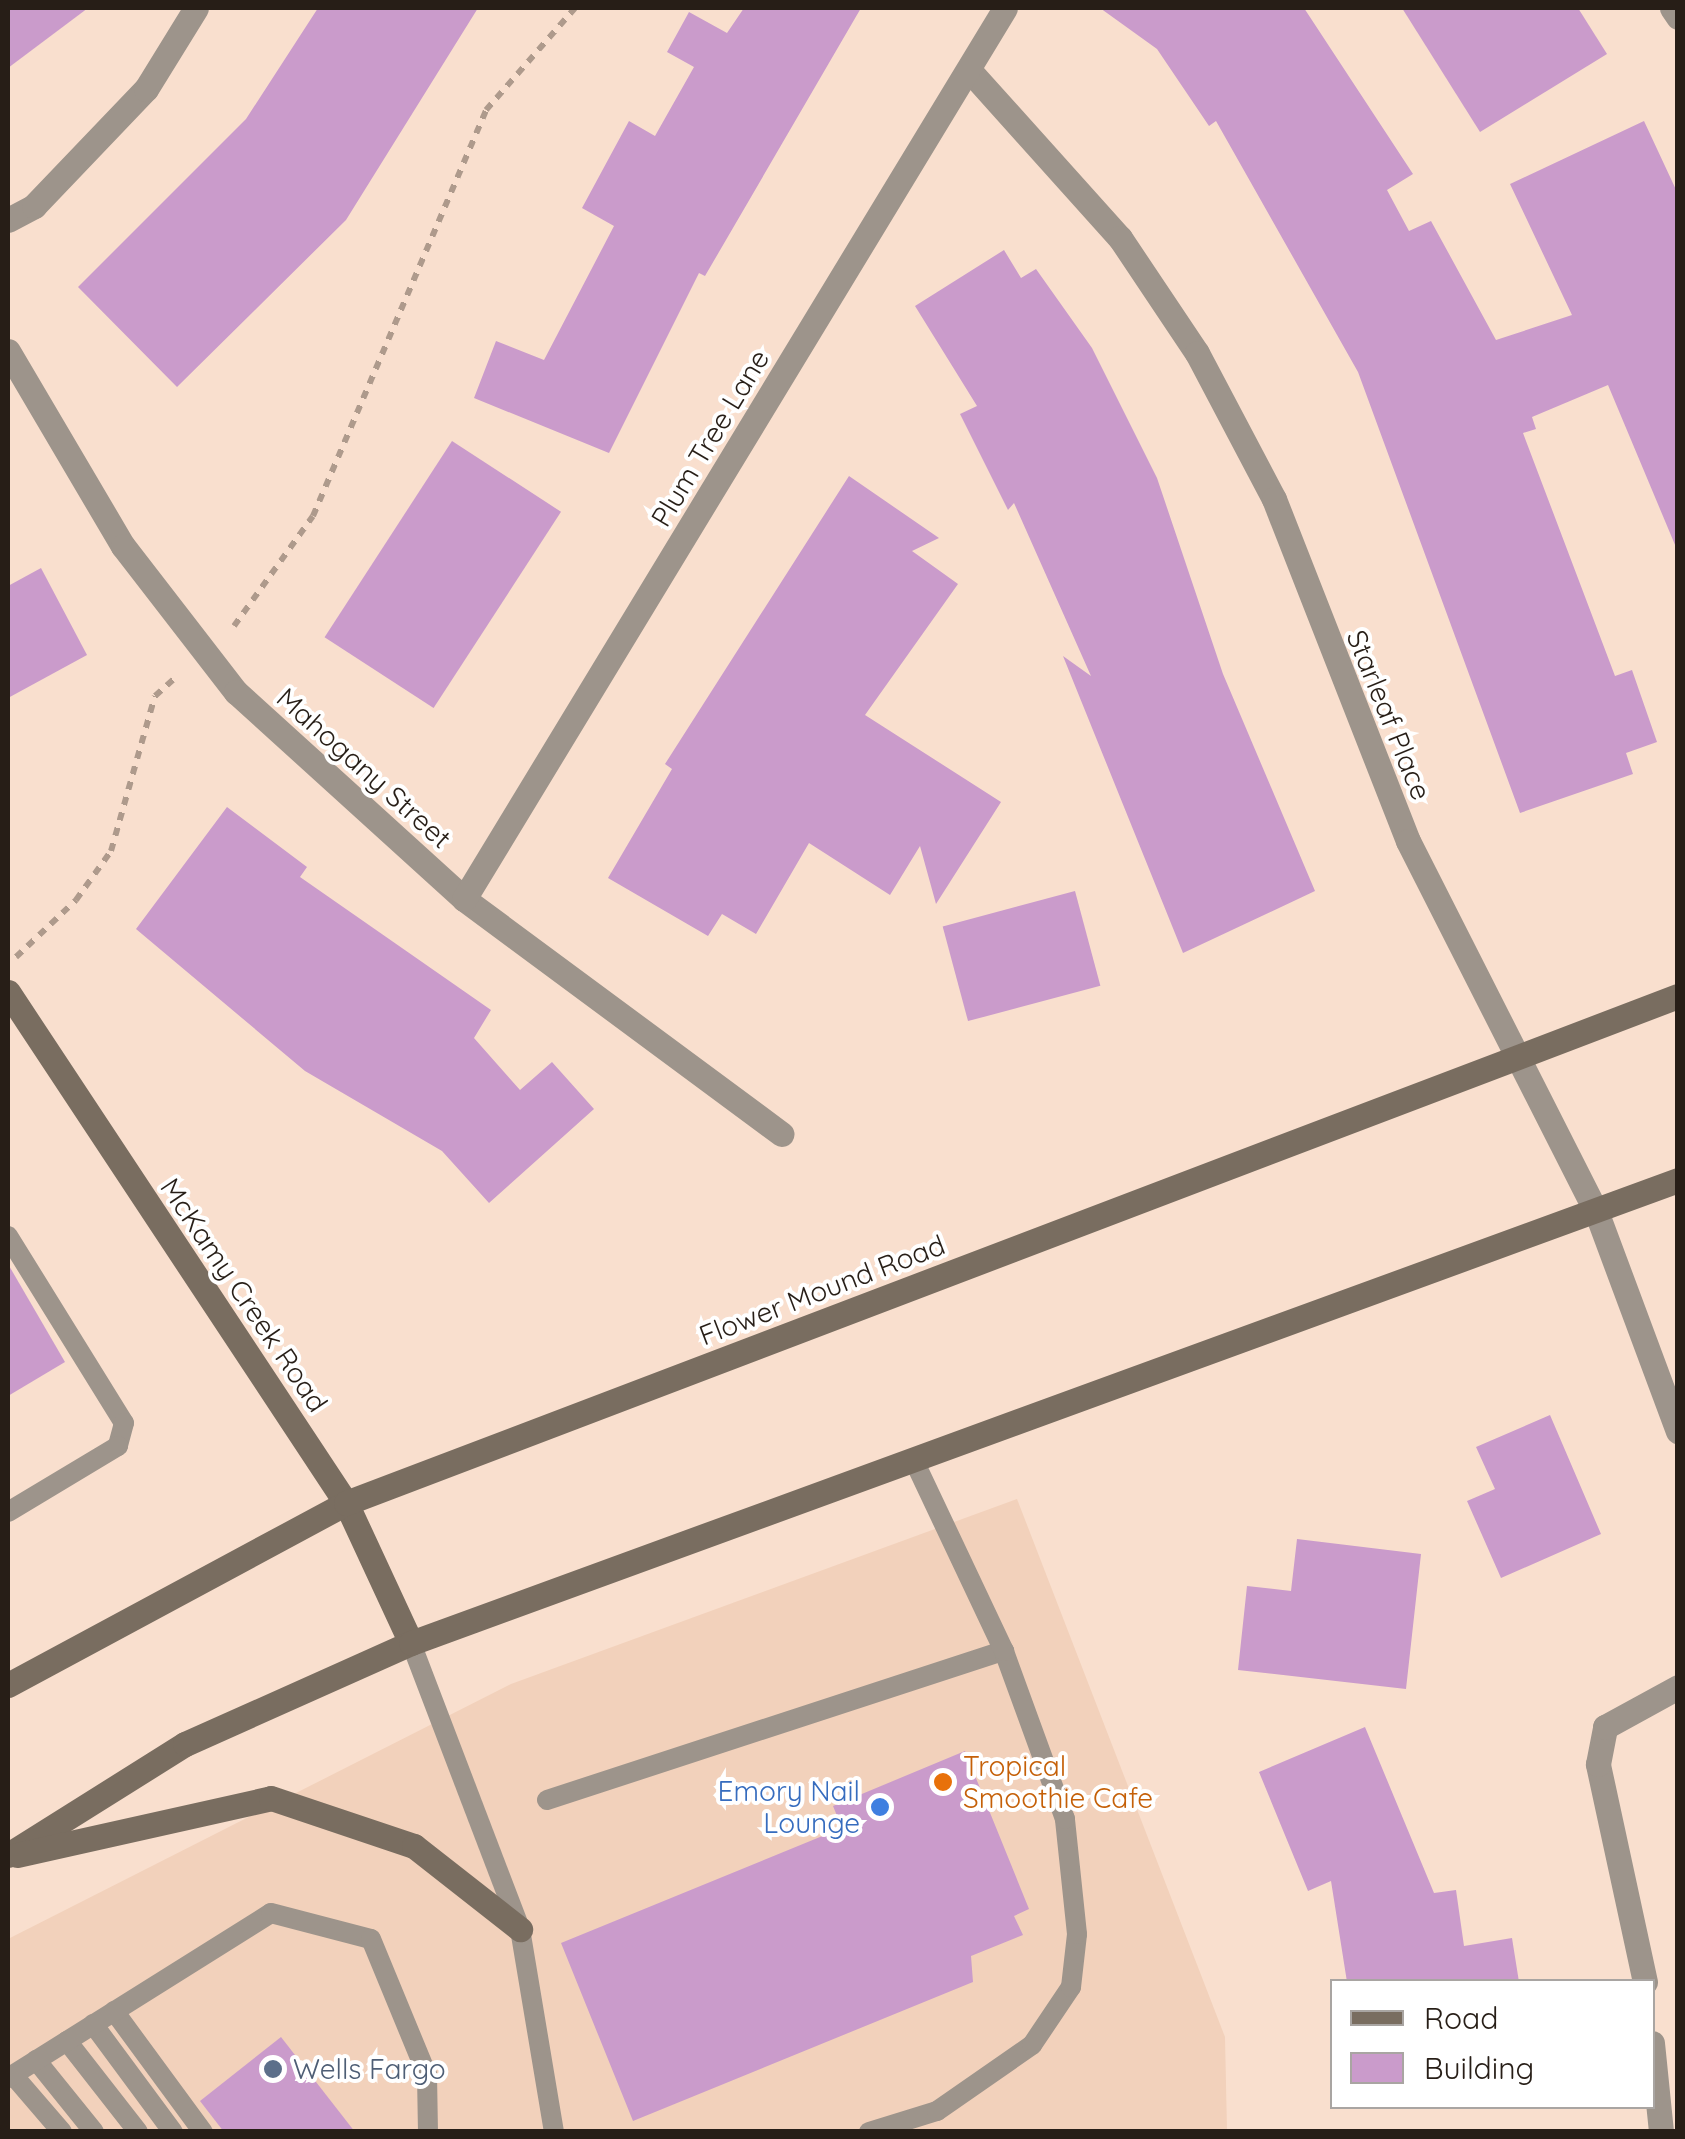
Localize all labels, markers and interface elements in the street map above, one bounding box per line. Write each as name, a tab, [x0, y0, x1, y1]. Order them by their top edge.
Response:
street label: Plum Tree Lane	[644, 343, 776, 533]
street label: Starleaf Place	[1340, 625, 1438, 805]
street label: Mahogany Street	[270, 681, 458, 855]
street label: McKamy Creek Road	[153, 1172, 335, 1418]
street label: Flower Mound Road	[694, 1228, 950, 1352]
place label: Tropical Smoothie Cafe	[963, 1749, 1153, 1815]
marker: Tropical Smoothie Cafe	[932, 1771, 954, 1793]
place label: Emory Nail Lounge	[718, 1774, 860, 1840]
marker: Emory Nail Lounge	[869, 1796, 891, 1818]
legend	[1330, 1979, 1655, 2109]
text: Road	[1424, 1999, 1498, 2037]
text: Building	[1424, 2049, 1534, 2087]
place label: Wells Fargo	[293, 2052, 446, 2086]
marker: Wells Fargo	[262, 2058, 284, 2080]

